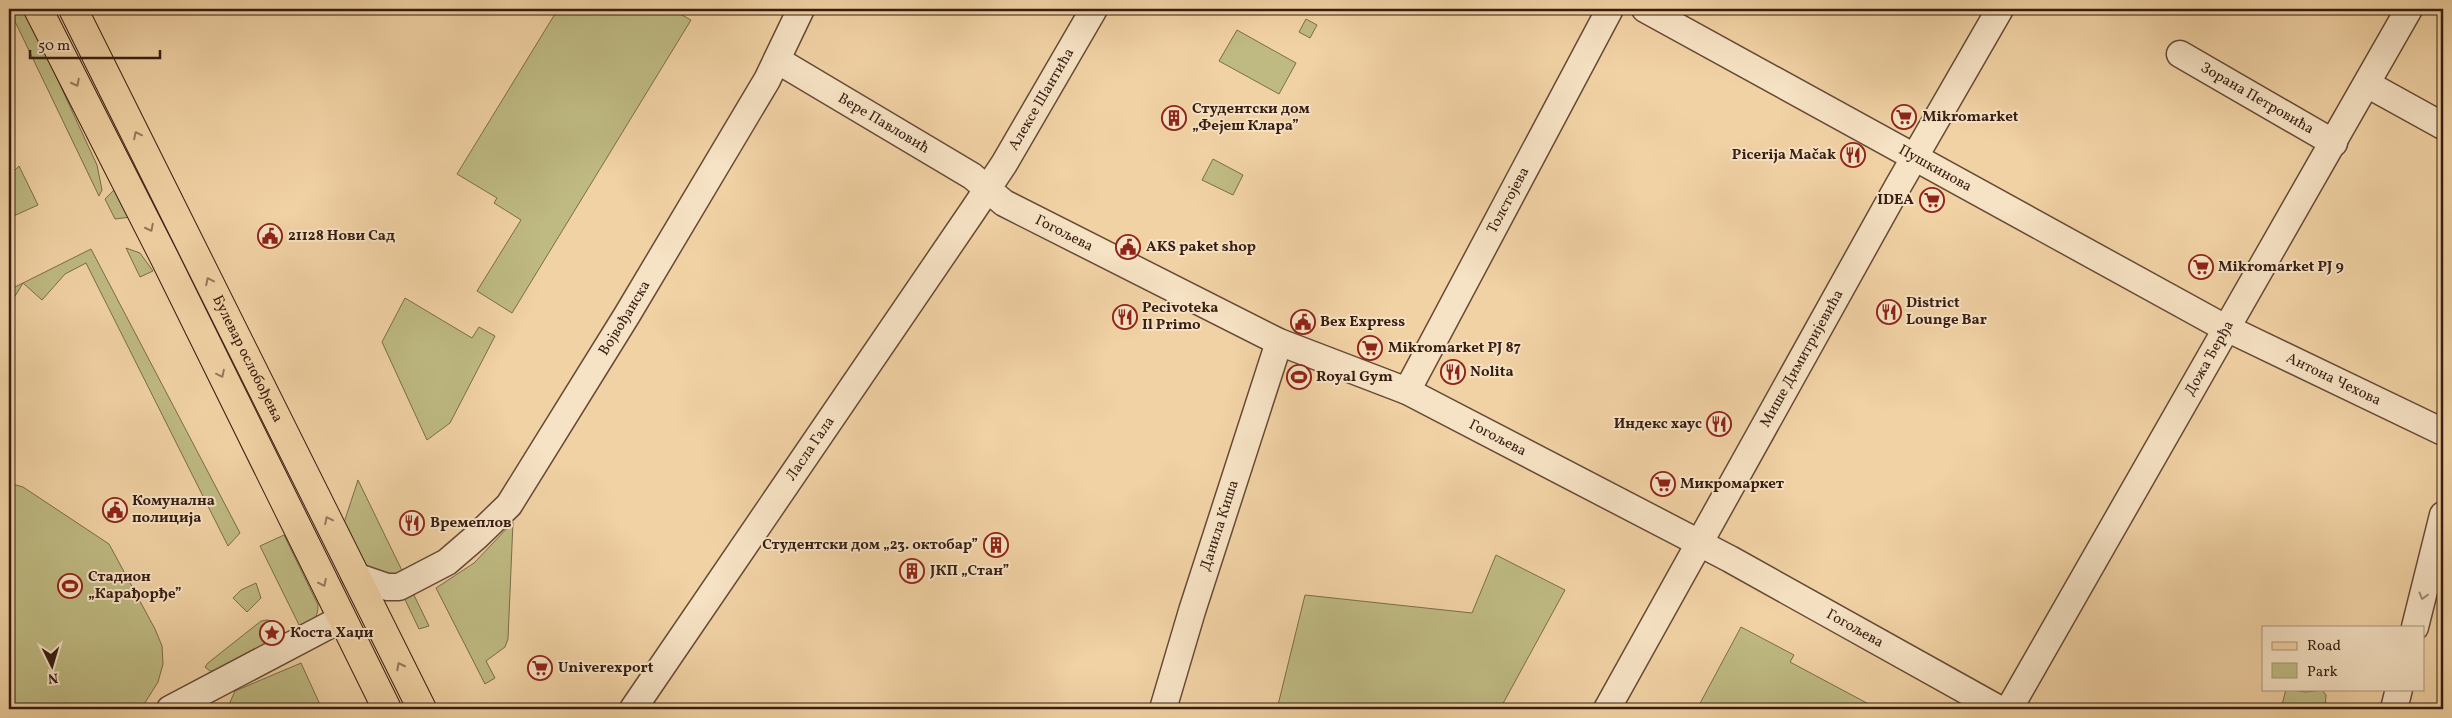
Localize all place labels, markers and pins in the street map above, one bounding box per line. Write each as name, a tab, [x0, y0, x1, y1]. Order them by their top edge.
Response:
place label: Студентски дом „Фејеш Клара”	[1192, 99, 1310, 137]
supermarket icon: Mikromarket	[1891, 104, 1917, 130]
building icon: Студентски дом „Фејеш Клара”	[1161, 105, 1187, 131]
place label: Mikromarket	[1922, 107, 2019, 128]
restaurant icon: Picerija Mačak	[1840, 142, 1866, 168]
place label: Picerija Mačak	[1732, 145, 1836, 166]
supermarket icon: IDEA	[1919, 187, 1945, 213]
place label: IDEA	[1877, 190, 1914, 211]
public building icon: 21128 Нови Сад	[257, 223, 283, 249]
place label: 21128 Нови Сад	[288, 226, 395, 247]
public building icon: AKS paket shop	[1115, 234, 1141, 260]
place label: AKS paket shop	[1146, 237, 1256, 258]
supermarket icon: Mikromarket PJ 9	[2188, 254, 2214, 280]
place label: Mikromarket PJ 9	[2218, 257, 2344, 278]
place label: District Lounge Bar	[1906, 293, 1987, 331]
place label: Pecivoteka Il Primo	[1142, 298, 1218, 336]
restaurant icon: District Lounge Bar	[1876, 299, 1902, 325]
restaurant icon: Pecivoteka Il Primo	[1112, 304, 1138, 330]
public building icon: Bex Express	[1290, 309, 1316, 335]
place label: Bex Express	[1320, 312, 1405, 333]
supermarket icon: Mikromarket PJ 87	[1357, 335, 1383, 361]
place label: Mikromarket PJ 87	[1388, 338, 1521, 359]
restaurant icon: Nolita	[1440, 359, 1466, 385]
place label: Nolita	[1470, 362, 1514, 383]
sports icon: Royal Gym	[1286, 364, 1312, 390]
place label: Royal Gym	[1316, 367, 1393, 388]
restaurant icon: Индекс хаус	[1706, 411, 1732, 437]
place label: Индекс хаус	[1614, 414, 1702, 435]
supermarket icon: Микромаркет	[1650, 471, 1676, 497]
place label: Микромаркет	[1680, 474, 1785, 495]
place label: Комунална полиција	[132, 491, 215, 529]
public building icon: Комунална полиција	[102, 497, 128, 523]
restaurant icon: Времеплов	[399, 510, 425, 536]
place label: Времеплов	[430, 513, 512, 534]
building icon: Студентски дом „23. октобар”	[983, 532, 1009, 558]
place label: Студентски дом „23. октобар”	[762, 535, 978, 556]
building icon: ЈКП „Стан”	[899, 558, 925, 584]
place label: ЈКП „Стан”	[929, 561, 1009, 582]
place label: Стадион „Карађорђе”	[88, 567, 182, 605]
sports icon: Стадион „Карађорђе”	[57, 573, 83, 599]
place icon: Коста Хаџи	[259, 620, 285, 646]
place label: Коста Хаџи	[290, 623, 374, 644]
supermarket icon: Univerexport	[527, 655, 553, 681]
place label: Univerexport	[558, 658, 654, 679]

